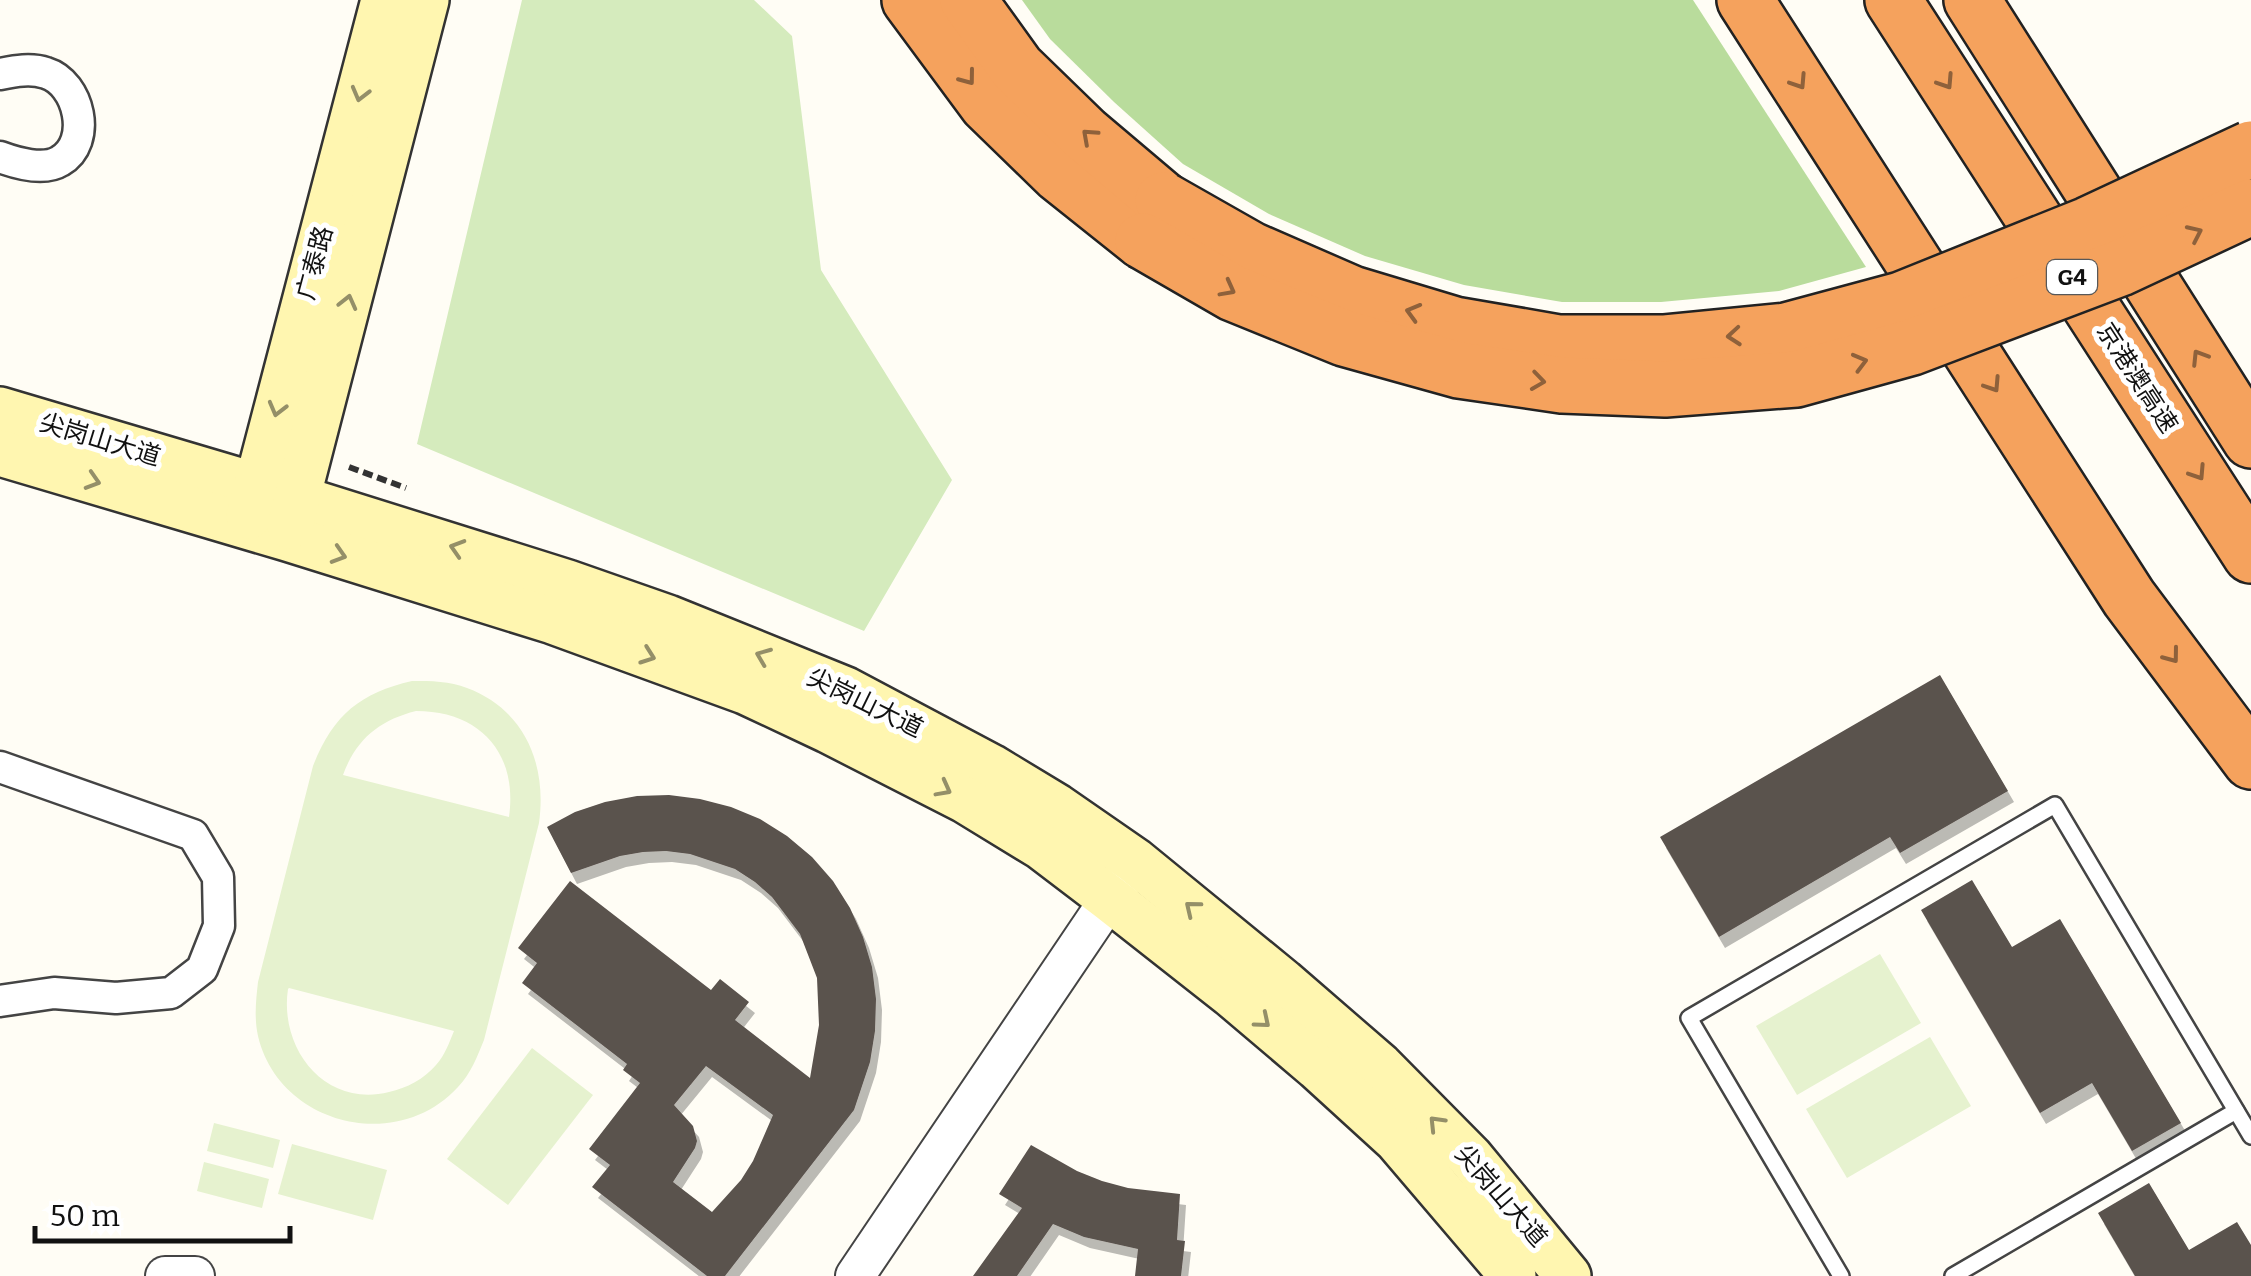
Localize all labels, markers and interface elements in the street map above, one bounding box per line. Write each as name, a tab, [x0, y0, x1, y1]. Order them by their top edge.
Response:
one-way arrow	[956, 67, 973, 85]
one-way arrow	[1786, 71, 1805, 89]
one-way arrow	[1933, 71, 1952, 89]
one-way arrow	[350, 85, 371, 102]
one-way arrow	[1082, 130, 1101, 148]
street label: 广泰路	[291, 223, 339, 303]
one-way arrow	[2185, 225, 2203, 245]
road number: G4	[2047, 260, 2097, 294]
one-way arrow	[1217, 277, 1235, 296]
one-way arrow	[337, 294, 358, 312]
one-way arrow	[1405, 303, 1422, 324]
street label: 京港澳高速	[2090, 317, 2184, 439]
one-way arrow	[1726, 325, 1742, 346]
one-way arrow	[2192, 350, 2211, 368]
one-way arrow	[1851, 352, 1868, 373]
one-way arrow	[1529, 370, 1546, 391]
one-way arrow	[1980, 374, 1999, 392]
one-way arrow	[268, 400, 289, 417]
street label: 尖岗山大道	[36, 407, 164, 473]
one-way arrow	[2185, 462, 2204, 480]
one-way arrow	[84, 469, 101, 490]
one-way arrow	[449, 540, 466, 560]
one-way arrow	[330, 543, 347, 564]
one-way arrow	[639, 644, 656, 665]
one-way arrow	[2161, 645, 2178, 663]
one-way arrow	[755, 648, 773, 668]
street label: 尖岗山大道	[802, 662, 928, 744]
one-way arrow	[934, 777, 952, 796]
one-way arrow	[1186, 902, 1204, 920]
one-way arrow	[1252, 1009, 1270, 1027]
one-way arrow	[1430, 1117, 1448, 1135]
street label: 尖岗山大道	[1449, 1139, 1553, 1253]
scale bar	[35, 1181, 290, 1243]
text: 50 m	[50, 1198, 120, 1234]

